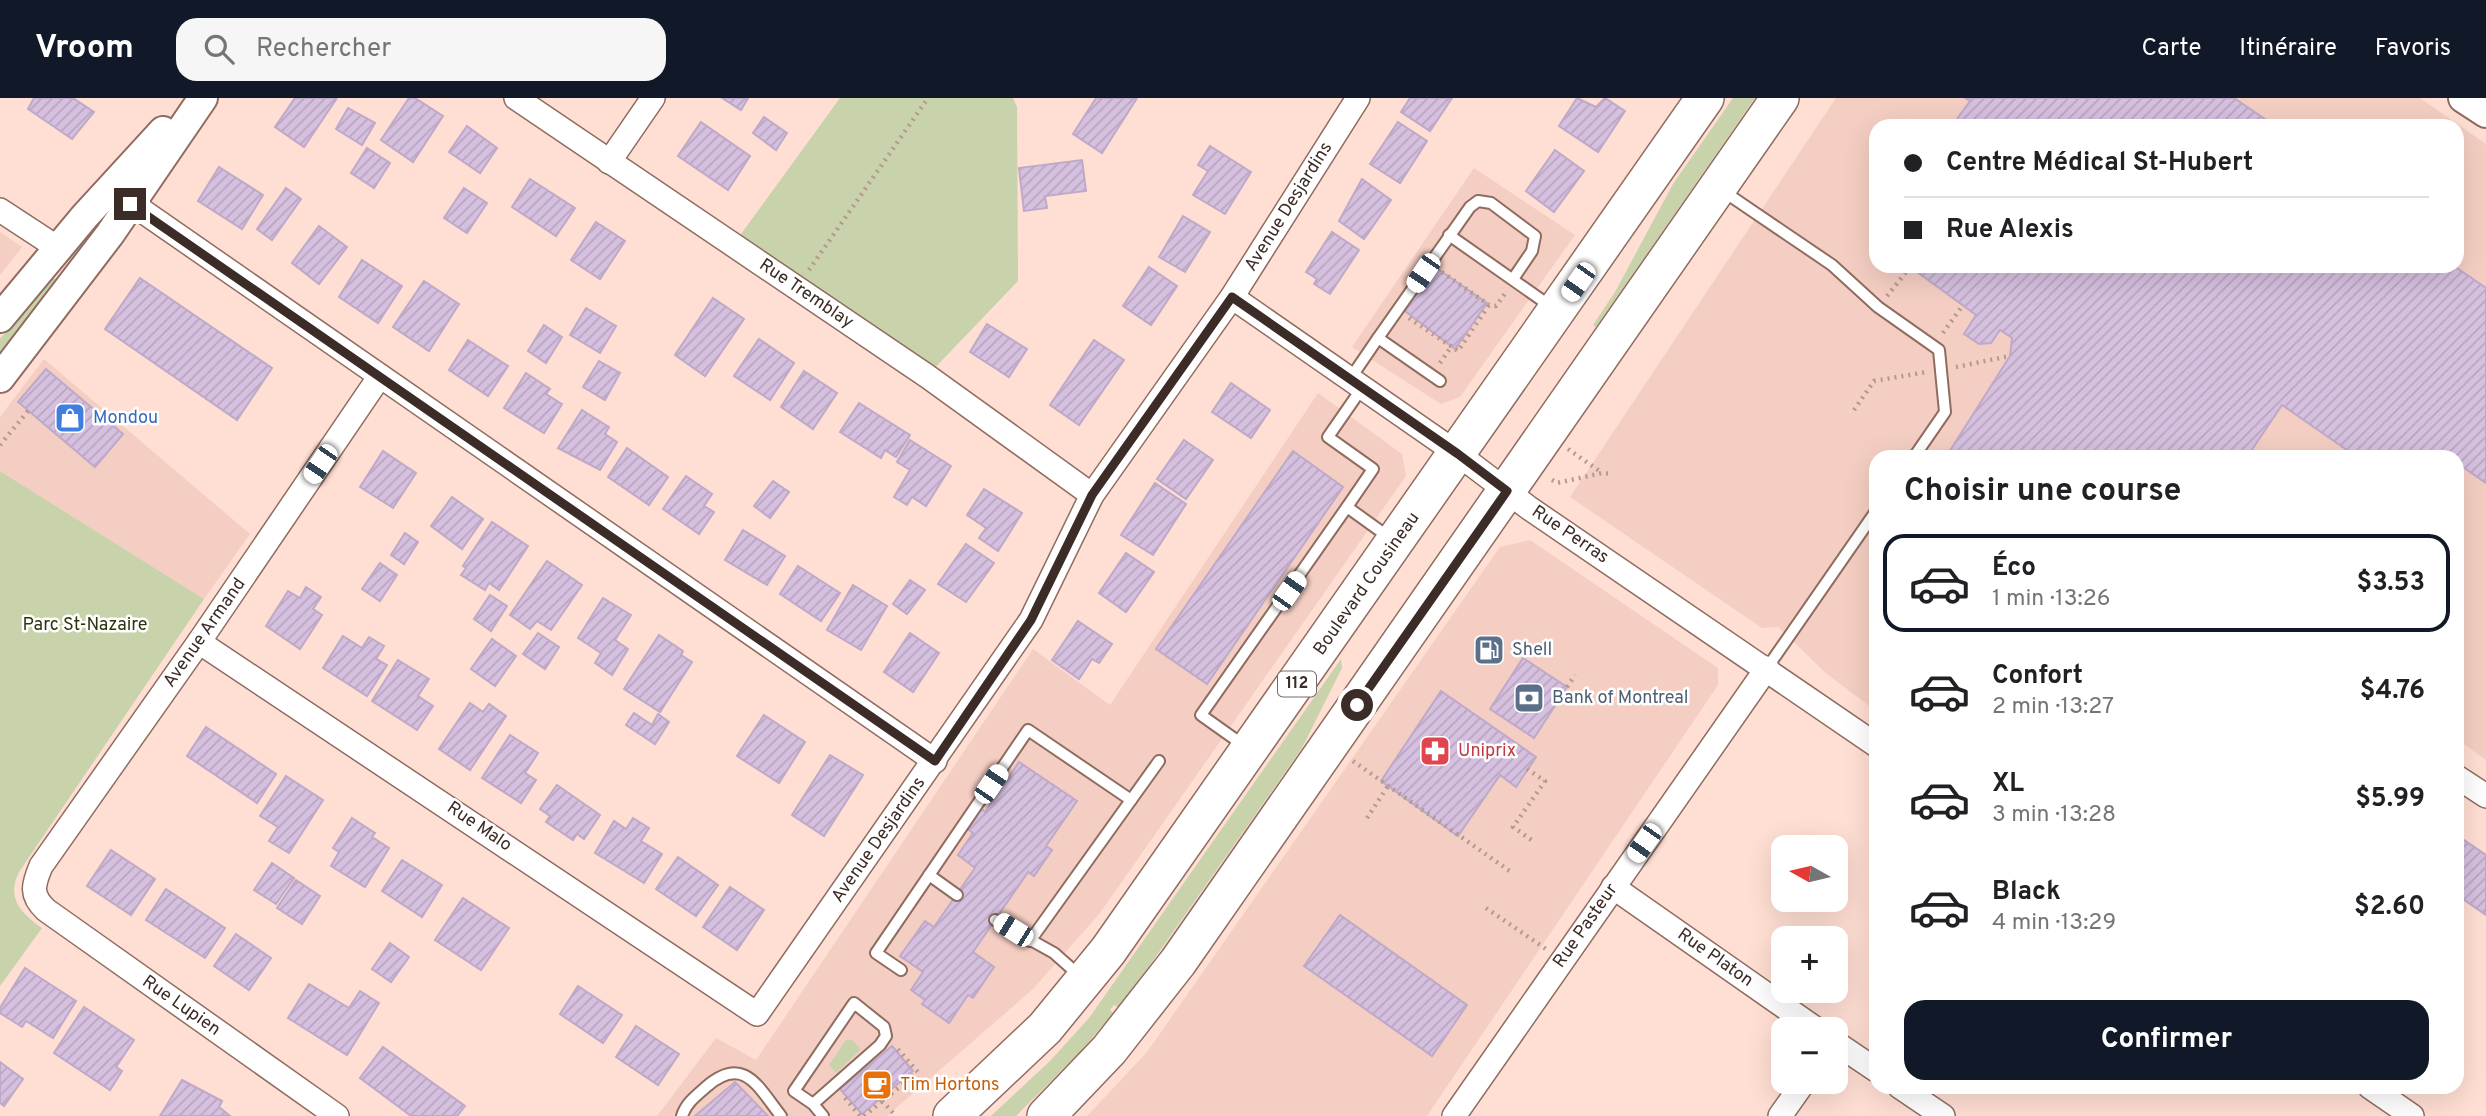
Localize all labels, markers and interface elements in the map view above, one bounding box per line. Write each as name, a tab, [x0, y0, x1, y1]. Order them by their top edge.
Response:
search box	[176, 18, 666, 81]
text: Vroom	[35, 28, 134, 70]
icon: search	[200, 30, 238, 68]
text: Rechercher	[256, 33, 391, 66]
text: Carte	[2141, 34, 2201, 64]
text: Itinéraire	[2239, 34, 2337, 64]
text: Favoris	[2375, 34, 2451, 64]
street label: Avenue Desjardins	[1240, 138, 1338, 276]
text: Centre Médical St-Hubert	[1946, 147, 2253, 180]
route end	[114, 188, 146, 220]
text: Rue Alexis	[1946, 214, 2074, 247]
car	[1403, 250, 1444, 296]
street label: Rue Tremblay	[754, 254, 858, 334]
car	[1558, 259, 1599, 305]
shop icon: Mondou	[53, 401, 87, 435]
place label: Mondou	[93, 407, 158, 430]
car	[300, 441, 341, 487]
text: Choisir une course	[1904, 472, 2181, 512]
street label: Rue Perras	[1527, 501, 1613, 569]
street label: Boulevard Cousineau	[1309, 508, 1425, 660]
icon: car	[1908, 552, 1971, 615]
text: Éco	[1992, 552, 2036, 585]
text: $3.53	[2357, 567, 2425, 600]
car	[1269, 568, 1310, 614]
street label: Avenue Armand	[159, 574, 251, 692]
text: 1 min · 13:26	[1992, 585, 2110, 614]
park label: Parc St-Nazaire	[22, 614, 148, 637]
fuel station icon: Shell	[1472, 633, 1506, 667]
place label: Shell	[1512, 639, 1552, 662]
icon: car	[1908, 660, 1971, 723]
text: Confort	[1992, 660, 2083, 693]
road number: 112	[1278, 671, 1316, 696]
text: $4.76	[2360, 675, 2425, 708]
bank icon: Bank of Montreal	[1512, 681, 1546, 715]
place label: Bank of Montreal	[1552, 687, 1688, 710]
route start	[1341, 689, 1373, 721]
text: 2 min · 13:27	[1992, 693, 2114, 722]
pharmacy icon: Uniprix	[1418, 734, 1452, 768]
place label: Uniprix	[1458, 740, 1516, 763]
car	[971, 761, 1012, 807]
icon: car	[1908, 768, 1971, 831]
text: XL	[1992, 768, 2024, 801]
street label: Avenue Desjardins	[827, 773, 931, 907]
text: $5.99	[2355, 783, 2425, 816]
street label: Rue Malo	[442, 797, 516, 857]
text: 3 min · 13:28	[1992, 801, 2116, 830]
car	[1624, 820, 1665, 866]
north arrow	[1771, 835, 1848, 912]
map controls	[1771, 835, 1848, 1094]
icon: car	[1908, 876, 1971, 939]
text: Black	[1992, 876, 2061, 909]
street label: Rue Pasteur	[1548, 879, 1624, 973]
text: $2.60	[2354, 891, 2425, 924]
text: 4 min · 13:29	[1992, 909, 2116, 938]
car	[990, 910, 1037, 950]
street label: Rue Platon	[1673, 923, 1757, 993]
button: +	[1771, 926, 1848, 1003]
street label: Rue Lupien	[137, 971, 225, 1041]
button: Confirmer	[1904, 1000, 2429, 1080]
button: −	[1771, 1017, 1848, 1094]
cafe icon: Tim Hortons	[860, 1068, 894, 1102]
place label: Tim Hortons	[900, 1074, 1000, 1097]

